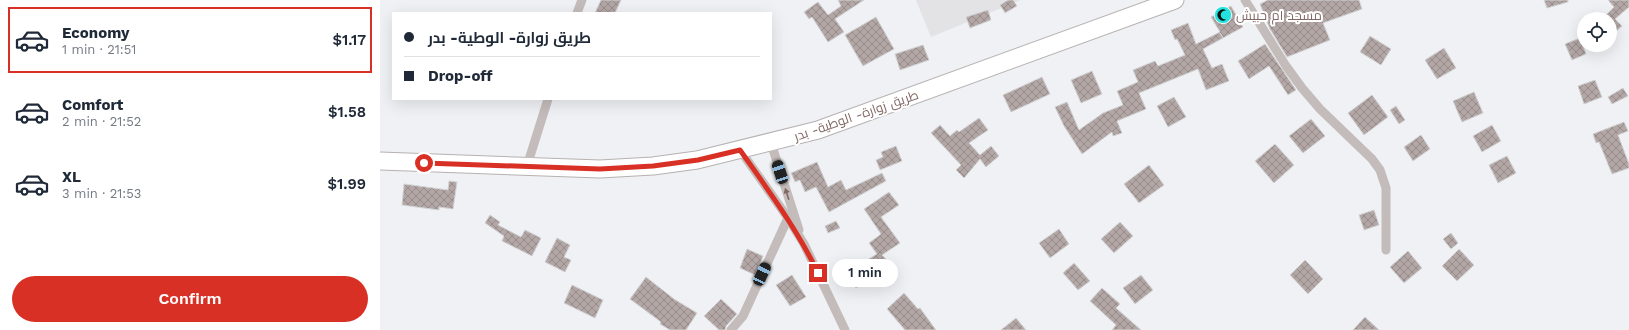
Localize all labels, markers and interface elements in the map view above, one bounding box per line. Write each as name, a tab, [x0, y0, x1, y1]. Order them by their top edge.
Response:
mosque icon: مسجد ام حبيش	[1213, 5, 1233, 25]
place label: مسجد ام حبيش	[1236, 8, 1322, 25]
map controls	[1577, 12, 1617, 52]
button: locate	[1577, 12, 1617, 52]
icon: car	[14, 22, 50, 58]
text: Economy	[62, 24, 129, 42]
text: طريق زوارة- الوطية- بدر	[428, 29, 591, 47]
text: $1.17	[333, 31, 366, 49]
text: 1 min · 21:51	[62, 42, 136, 57]
text: Drop-off	[428, 67, 493, 85]
street label: طريق زوارة- الوطية- بدر	[791, 87, 920, 144]
icon: car	[14, 94, 50, 130]
text: Comfort	[62, 96, 123, 114]
text: $1.58	[328, 103, 366, 121]
text: 2 min · 21:52	[62, 114, 141, 129]
route start	[415, 154, 433, 172]
car	[771, 159, 789, 185]
icon: car	[14, 166, 50, 202]
text: XL	[62, 168, 81, 186]
text: $1.99	[328, 175, 366, 193]
text: 3 min · 21:53	[62, 186, 141, 201]
one-way arrow	[784, 188, 790, 200]
callout: 1 min	[832, 259, 898, 287]
car	[751, 261, 773, 287]
route end	[809, 264, 827, 282]
text: 1 min	[848, 265, 882, 280]
button: Confirm	[12, 276, 368, 322]

